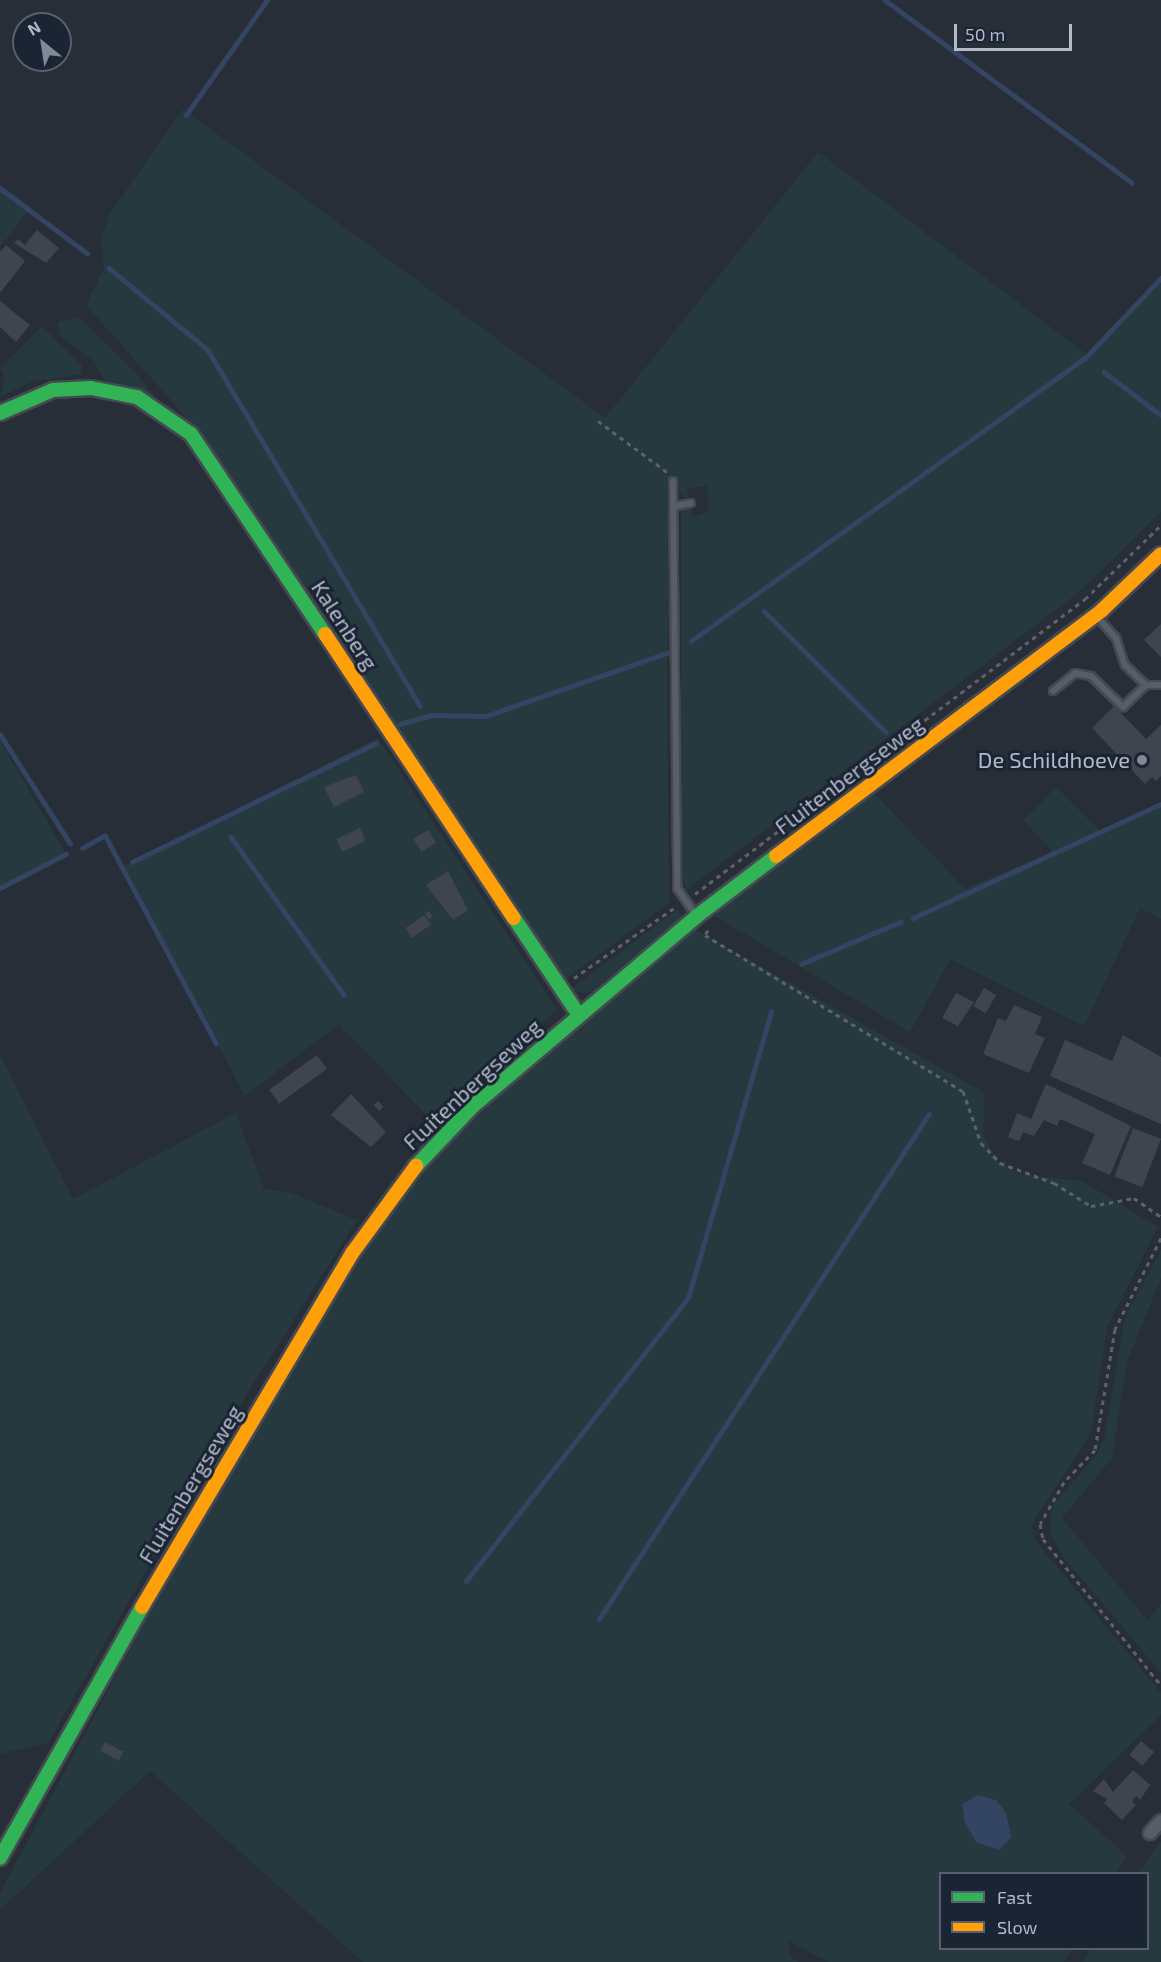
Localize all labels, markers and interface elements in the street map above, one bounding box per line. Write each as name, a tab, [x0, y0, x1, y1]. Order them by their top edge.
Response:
north arrow	[12, 12, 72, 72]
scale bar	[957, 12, 1076, 50]
text: N	[24, 17, 44, 39]
text: 50 m	[965, 23, 1005, 45]
street label: Kalenberg	[306, 575, 384, 675]
street label: Fluitenbergseweg	[769, 710, 929, 840]
place label: De Schildhoeve	[978, 747, 1130, 773]
marker: De Schildhoeve	[1135, 753, 1149, 767]
street label: Fluitenbergseweg	[397, 1013, 547, 1155]
street label: Fluitenbergseweg	[132, 1400, 248, 1568]
legend	[939, 1872, 1149, 1950]
text: Fast	[997, 1886, 1032, 1908]
text: Slow	[997, 1916, 1037, 1938]

